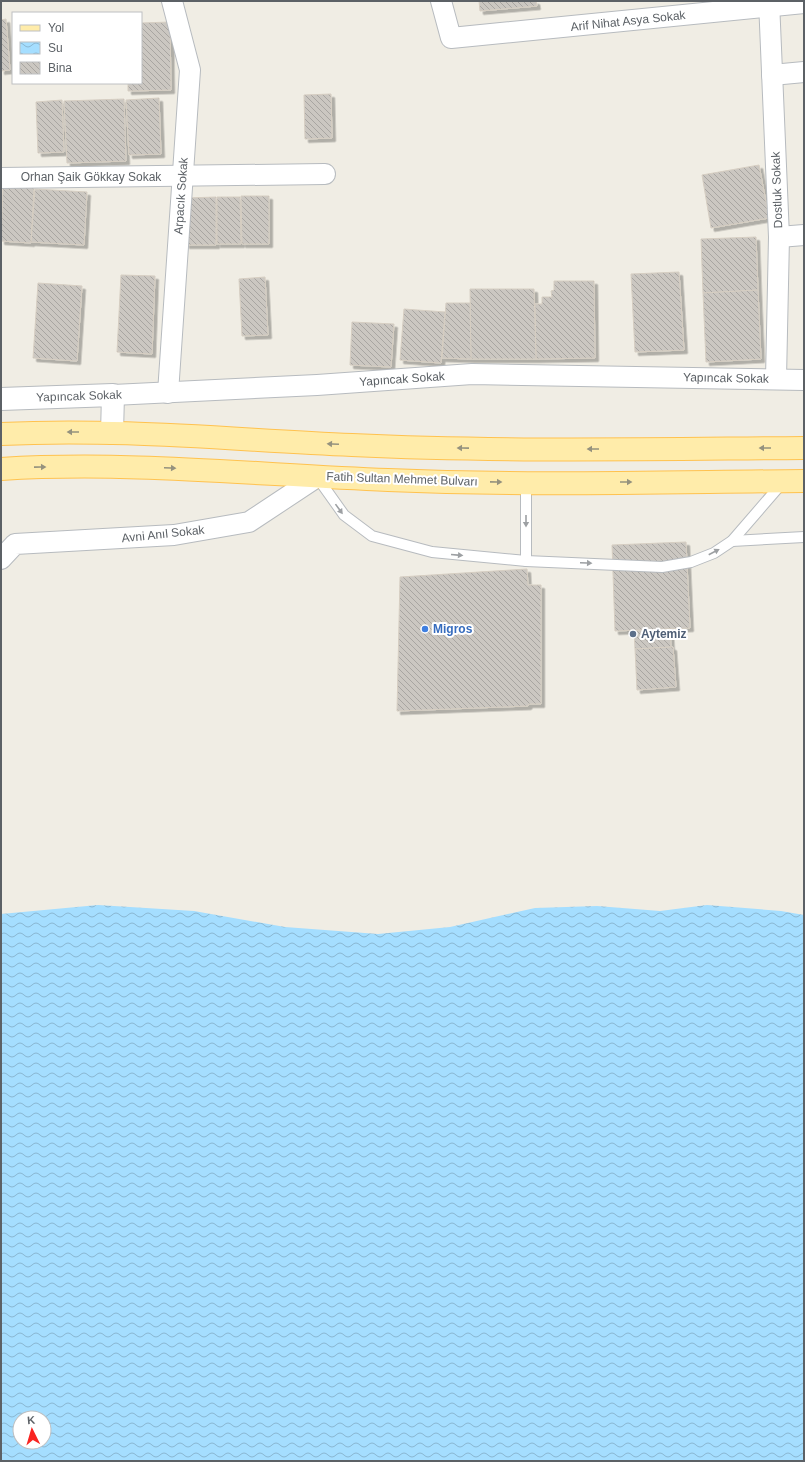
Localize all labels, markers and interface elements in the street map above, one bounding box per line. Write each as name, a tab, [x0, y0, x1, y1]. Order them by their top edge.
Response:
street label: Arif Nihat Asya Sokak	[570, 8, 687, 34]
legend	[12, 12, 142, 84]
text: Yol	[48, 21, 64, 35]
text: Su	[48, 41, 63, 55]
text: Bina	[48, 61, 72, 75]
street label: Dostluk Sokak	[769, 150, 785, 229]
street label: Arpacık Sokak	[171, 156, 191, 235]
street label: Orhan Şaik Gökkay Sokak	[21, 170, 162, 184]
street label: Yapıncak Sokak	[359, 369, 446, 389]
street label: Yapıncak Sokak	[683, 370, 770, 386]
street label: Yapıncak Sokak	[36, 387, 123, 404]
one-way arrow	[66, 429, 79, 435]
one-way arrow	[327, 441, 339, 448]
one-way arrow	[456, 445, 469, 451]
one-way arrow	[758, 445, 771, 451]
one-way arrow	[586, 446, 599, 452]
one-way arrow	[34, 464, 46, 471]
one-way arrow	[164, 465, 176, 472]
street label: Fatih Sultan Mehmet Bulvarı	[326, 469, 478, 489]
one-way arrow	[490, 478, 502, 485]
one-way arrow	[620, 479, 633, 485]
one-way arrow	[335, 503, 343, 514]
one-way arrow	[523, 515, 529, 528]
street label: Avni Anıl Sokak	[121, 523, 206, 545]
one-way arrow	[708, 549, 720, 556]
one-way arrow	[451, 551, 463, 558]
one-way arrow	[580, 560, 592, 567]
place label: Migros	[433, 622, 473, 636]
marker: Migros	[420, 624, 430, 634]
place label: Aytemiz	[641, 627, 687, 641]
marker: Aytemiz	[628, 629, 638, 639]
north arrow	[12, 1410, 52, 1450]
text: K	[27, 1414, 36, 1426]

